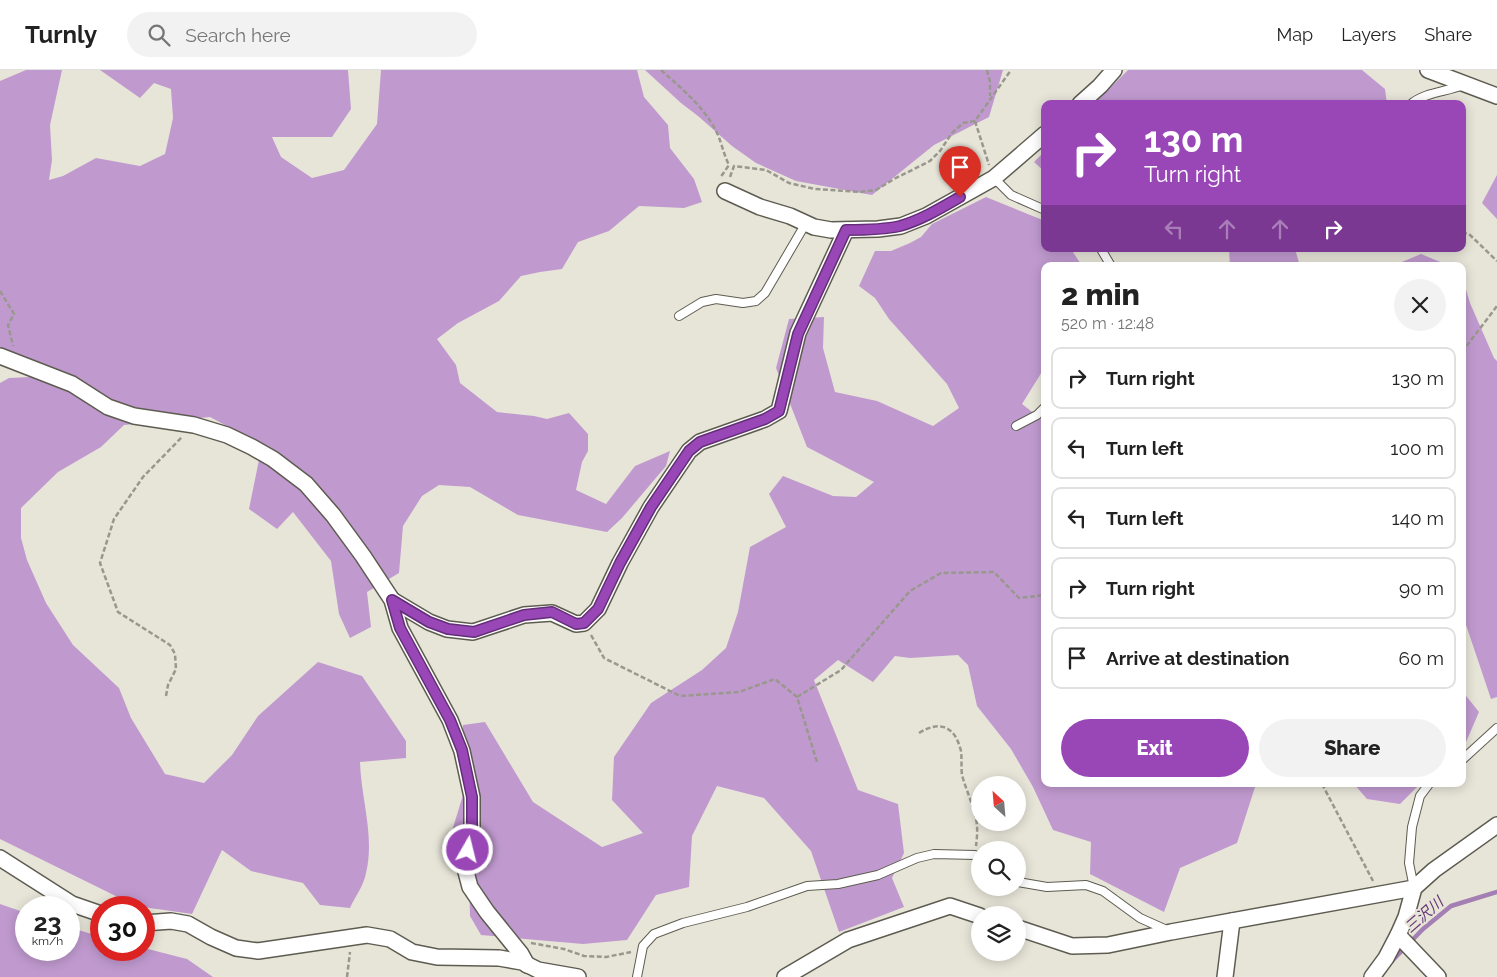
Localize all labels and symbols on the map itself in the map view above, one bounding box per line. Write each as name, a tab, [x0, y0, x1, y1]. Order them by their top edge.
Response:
pin	[939, 146, 981, 197]
north arrow	[971, 776, 1026, 831]
position arrow	[441, 823, 493, 875]
water label: 三沢川	[1401, 892, 1448, 937]
speed limit sign: 30	[90, 896, 155, 961]

